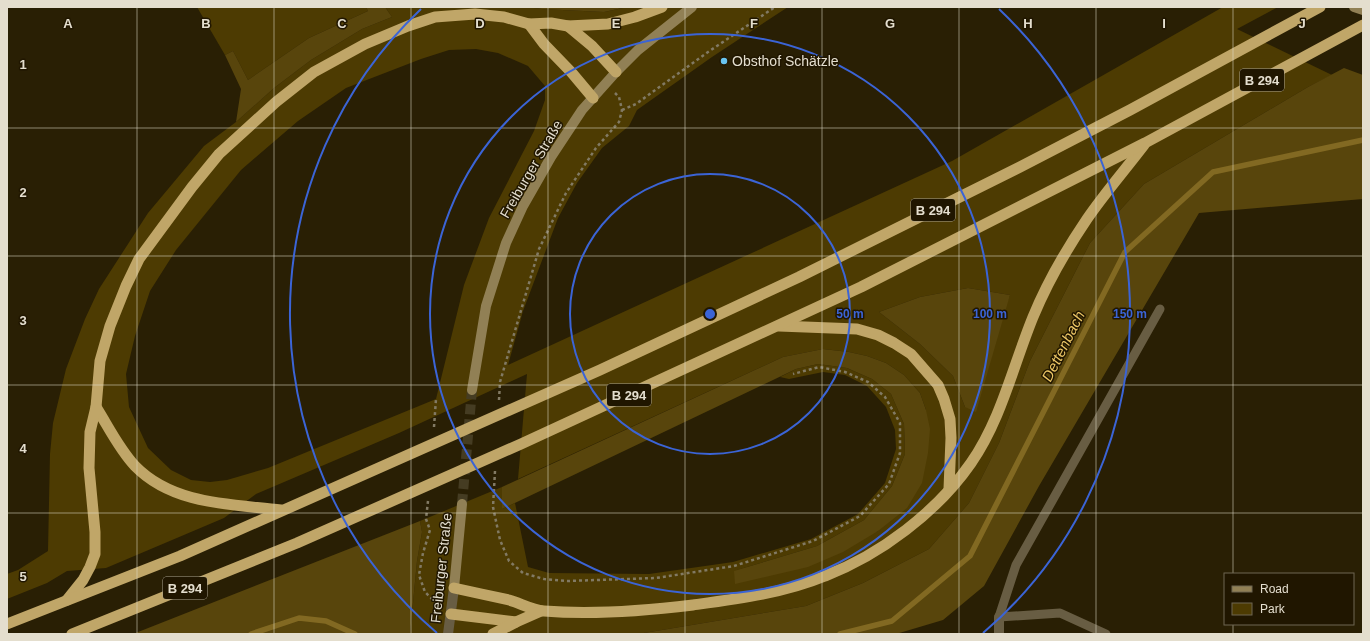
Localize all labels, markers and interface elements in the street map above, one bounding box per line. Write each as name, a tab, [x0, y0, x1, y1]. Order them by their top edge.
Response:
text: A	[63, 16, 73, 31]
text: B	[201, 16, 211, 31]
text: C	[337, 16, 347, 31]
text: D	[475, 16, 485, 31]
text: E	[612, 16, 621, 31]
text: F	[750, 16, 758, 31]
text: G	[885, 16, 895, 31]
text: H	[1023, 16, 1033, 31]
text: I	[1162, 16, 1166, 31]
text: J	[1298, 16, 1306, 31]
place label: Obsthof Schätzle	[732, 53, 839, 69]
marker: Obsthof Schätzle	[719, 56, 729, 66]
text: 1	[19, 57, 27, 72]
road number: B 294	[1240, 69, 1284, 91]
street label: Freiburger Straße	[496, 117, 566, 221]
text: 2	[19, 185, 27, 200]
road number: B 294	[911, 199, 955, 221]
centre of rings	[703, 307, 717, 321]
text: 50 m	[836, 307, 864, 321]
text: 100 m	[973, 307, 1007, 321]
text: 150 m	[1113, 307, 1147, 321]
water label: Dettenbach	[1038, 308, 1088, 384]
text: 3	[19, 313, 27, 328]
road number: B 294	[607, 384, 651, 406]
text: 4	[19, 441, 27, 456]
street label: Freiburger Straße	[427, 512, 455, 624]
text: 5	[19, 569, 27, 584]
legend	[1224, 573, 1354, 625]
road number: B 294	[163, 577, 207, 599]
text: Road	[1260, 582, 1289, 596]
text: Park	[1260, 602, 1286, 616]

